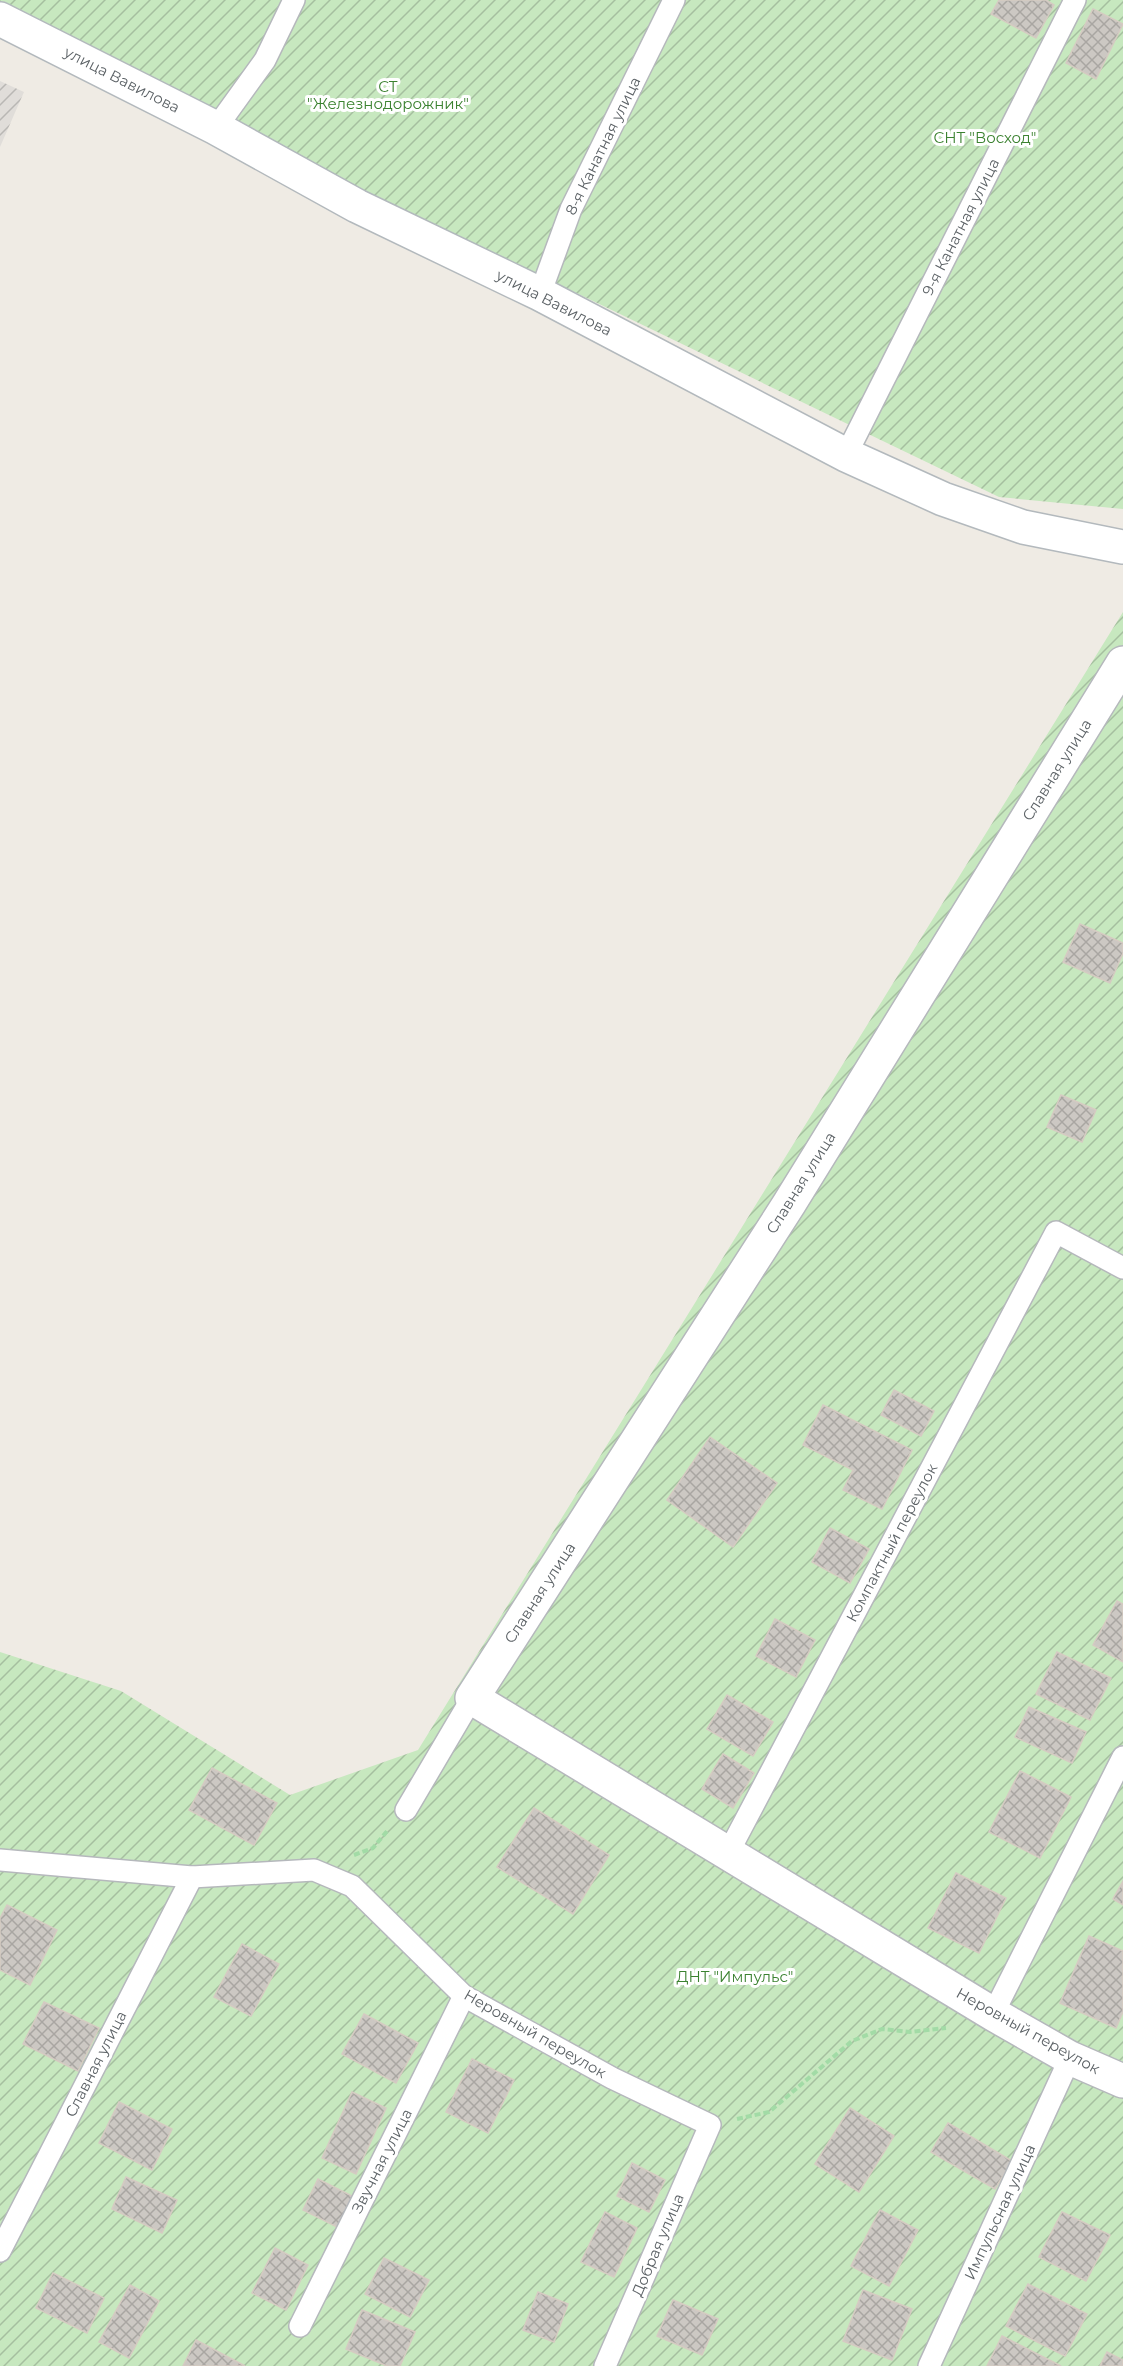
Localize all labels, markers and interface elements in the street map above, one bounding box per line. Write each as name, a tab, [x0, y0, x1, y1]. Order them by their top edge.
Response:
street label: улица Вавилова	[60, 42, 183, 117]
street label: 8-я Канатная улица	[561, 73, 644, 218]
park label: СТ "Железнодорожник"	[307, 77, 469, 113]
park label: СНТ "Восход"	[934, 128, 1036, 147]
street label: 9-я Канатная улица	[918, 155, 1003, 299]
street label: улица Вавилова	[492, 265, 615, 340]
street label: Славная улица	[1018, 715, 1095, 824]
street label: Славная улица	[762, 1128, 839, 1237]
street label: Компактный переулок	[842, 1460, 942, 1625]
street label: Славная улица	[500, 1539, 579, 1647]
park label: ДНТ "Импульс"	[677, 1967, 793, 1986]
street label: Неровный переулок	[953, 1983, 1104, 2078]
street label: Неровный переулок	[461, 1985, 610, 2082]
street label: Славная улица	[61, 2008, 130, 2120]
street label: Звучная улица	[347, 2105, 416, 2216]
street label: Импульсная улица	[960, 2141, 1039, 2283]
street label: Добрая улица	[627, 2190, 688, 2299]

